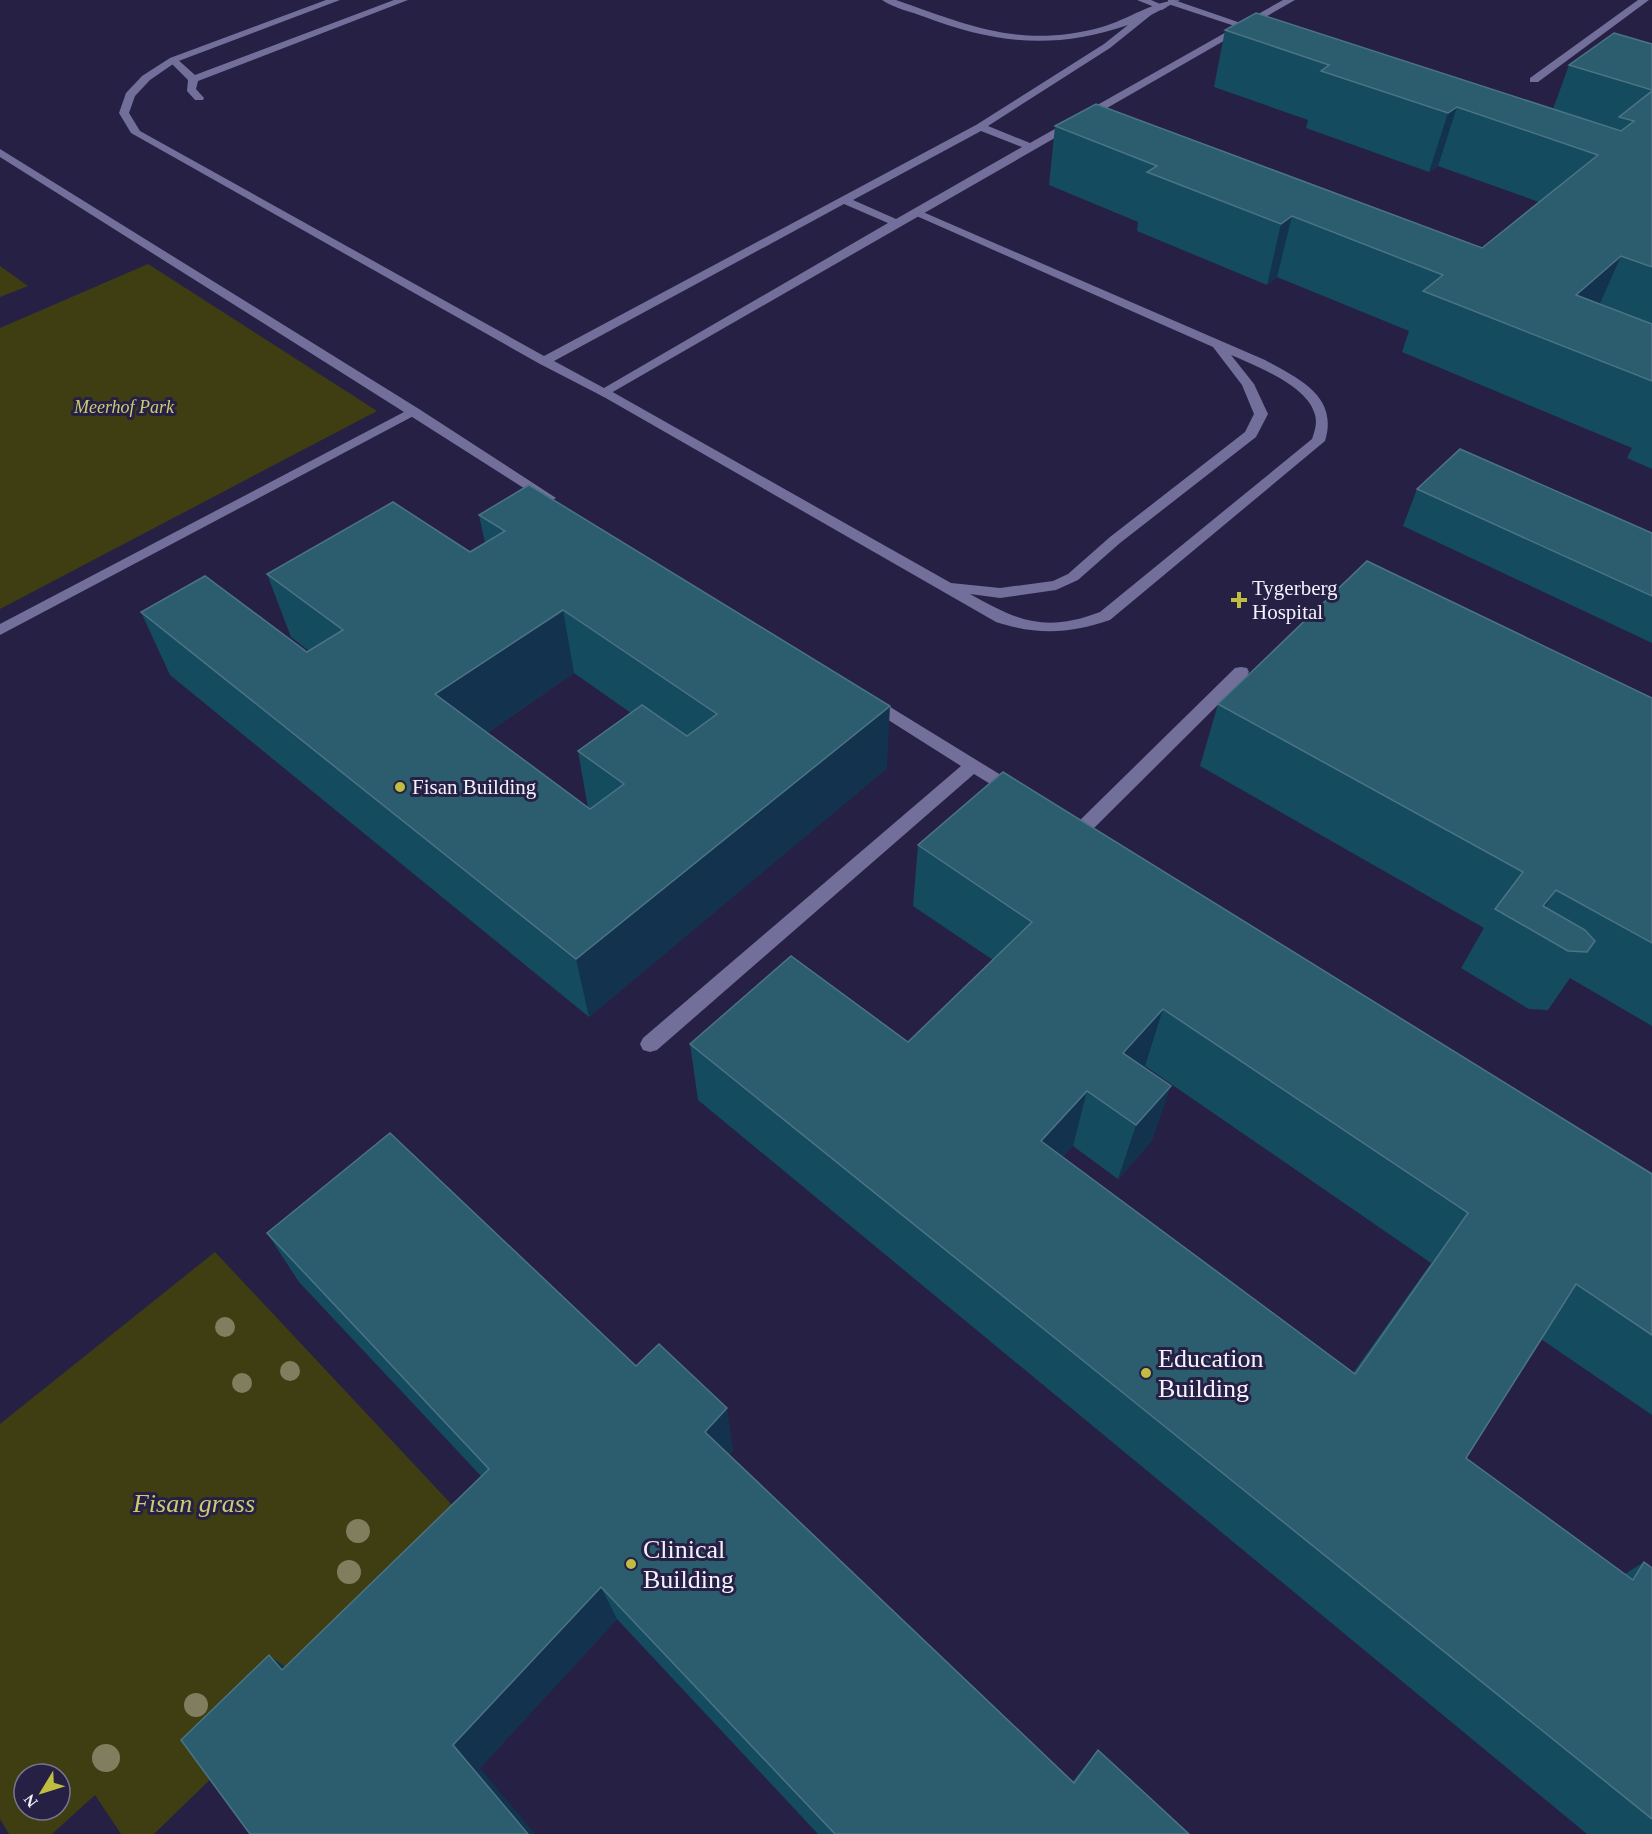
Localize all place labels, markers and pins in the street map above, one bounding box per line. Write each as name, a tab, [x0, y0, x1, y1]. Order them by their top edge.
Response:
place label: Tygerberg Hospital	[1252, 576, 1338, 624]
marker: Tygerberg Hospital	[1230, 591, 1248, 609]
place label: Fisan Building	[412, 775, 537, 799]
marker: Fisan Building	[393, 780, 407, 794]
place label: Education Building	[1158, 1344, 1263, 1403]
marker: Education Building	[1139, 1366, 1153, 1380]
place label: Clinical Building	[643, 1535, 734, 1594]
marker: Clinical Building	[624, 1557, 638, 1571]

